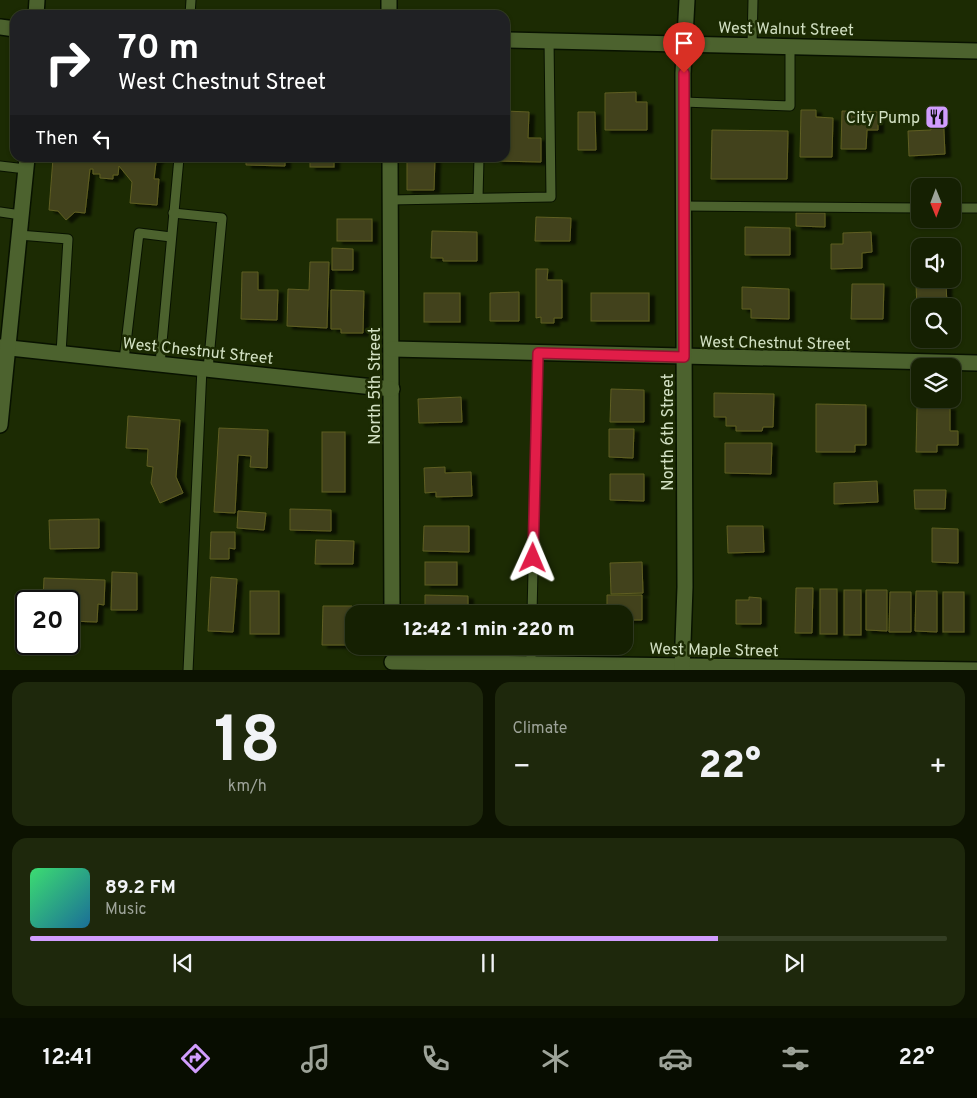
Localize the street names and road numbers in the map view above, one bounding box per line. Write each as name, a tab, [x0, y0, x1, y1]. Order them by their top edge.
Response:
street label: West Walnut Street	[718, 19, 854, 41]
street label: North 5th Street	[366, 327, 386, 445]
street label: West Chestnut Street	[699, 333, 851, 355]
street label: West Chestnut Street	[121, 334, 274, 370]
street label: North 6th Street	[659, 373, 679, 491]
street label: West Maple Street	[649, 640, 779, 662]

